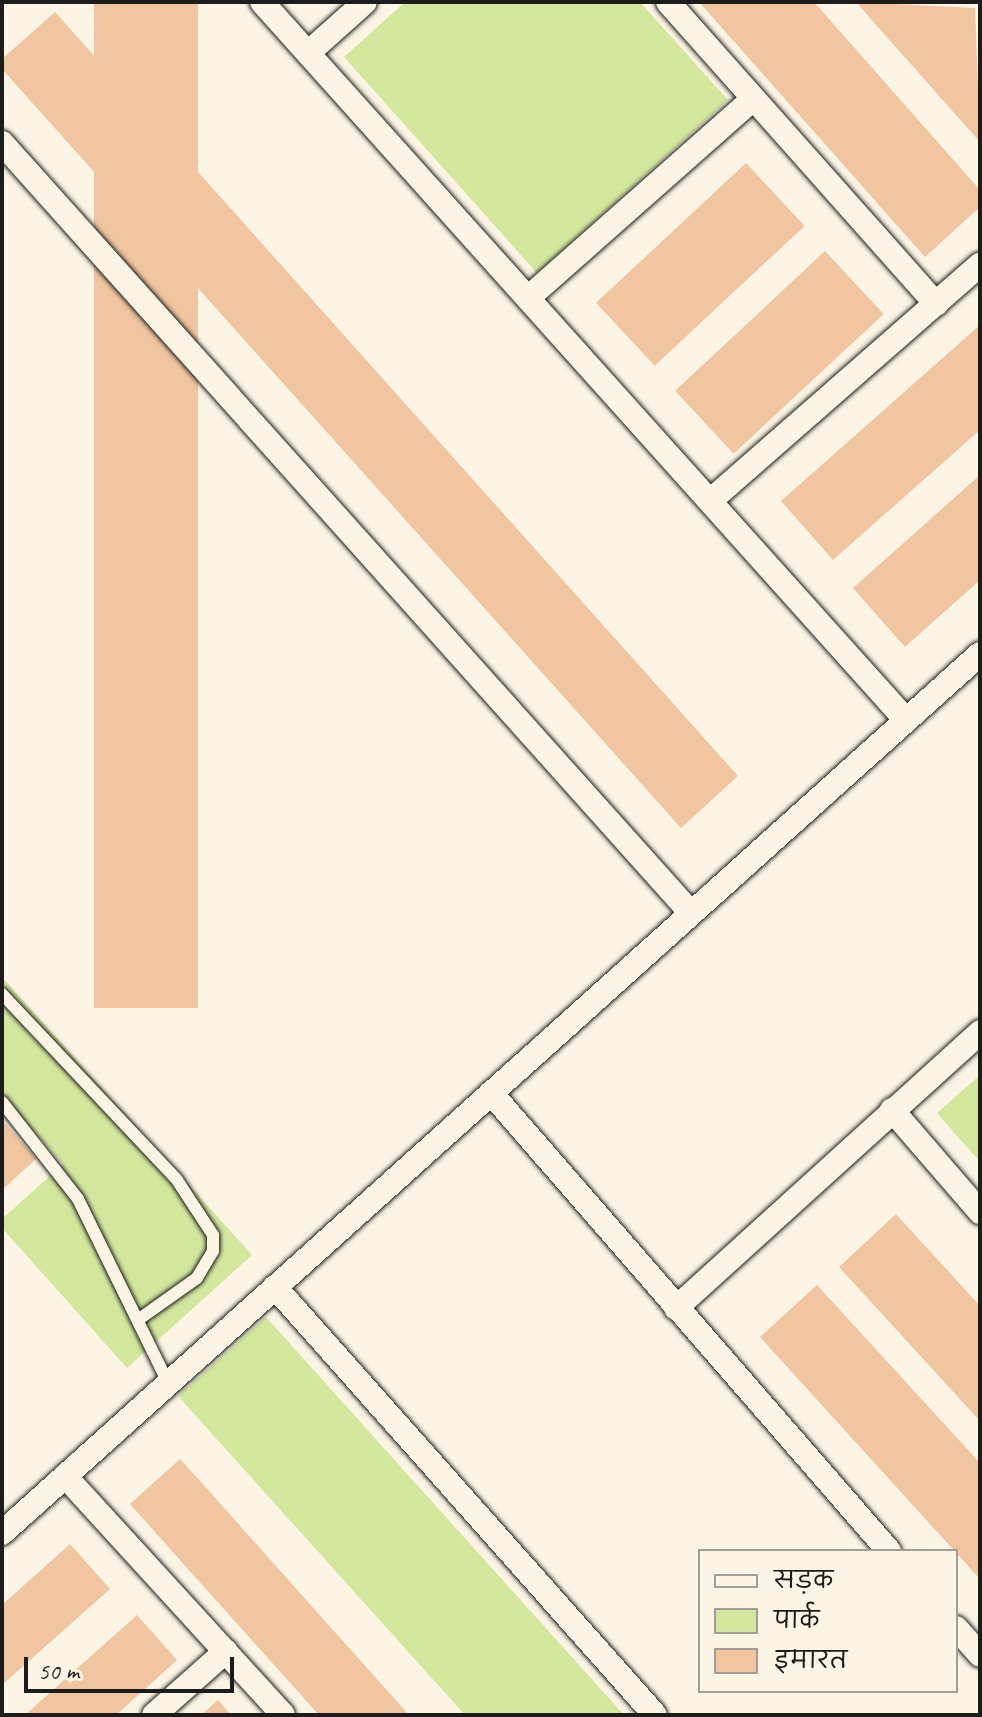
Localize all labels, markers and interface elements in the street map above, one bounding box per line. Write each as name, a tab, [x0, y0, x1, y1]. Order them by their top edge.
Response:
legend	[698, 1549, 958, 1693]
text: सड़क	[774, 1565, 833, 1595]
text: पार्क	[774, 1605, 819, 1635]
scale bar	[28, 1641, 238, 1691]
text: इमारत	[774, 1645, 847, 1675]
text: 50 m	[38, 1656, 79, 1686]

